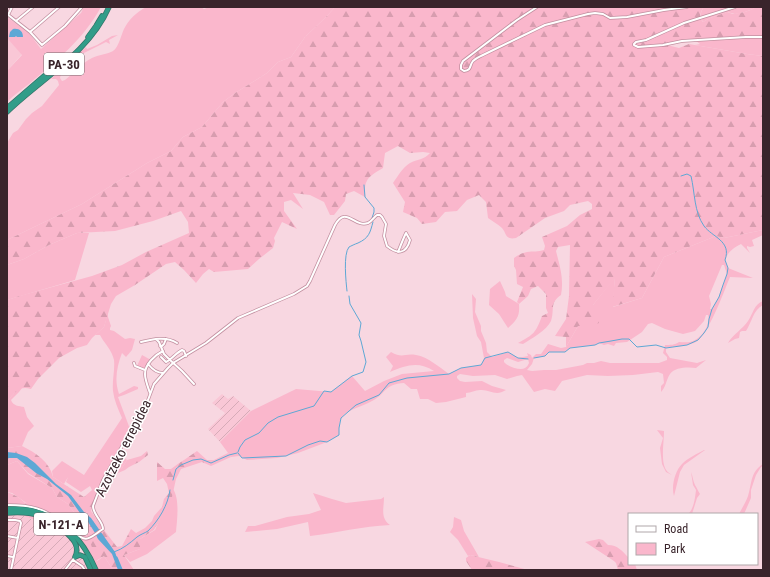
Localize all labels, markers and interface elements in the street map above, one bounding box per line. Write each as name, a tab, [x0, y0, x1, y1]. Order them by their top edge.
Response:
road number: PA-30	[44, 53, 84, 75]
street label: Azotzeko errepidea	[92, 397, 154, 499]
road number: N-121-A	[34, 513, 88, 535]
legend	[628, 513, 758, 565]
text: Road	[664, 522, 688, 536]
text: Park	[664, 542, 686, 556]

